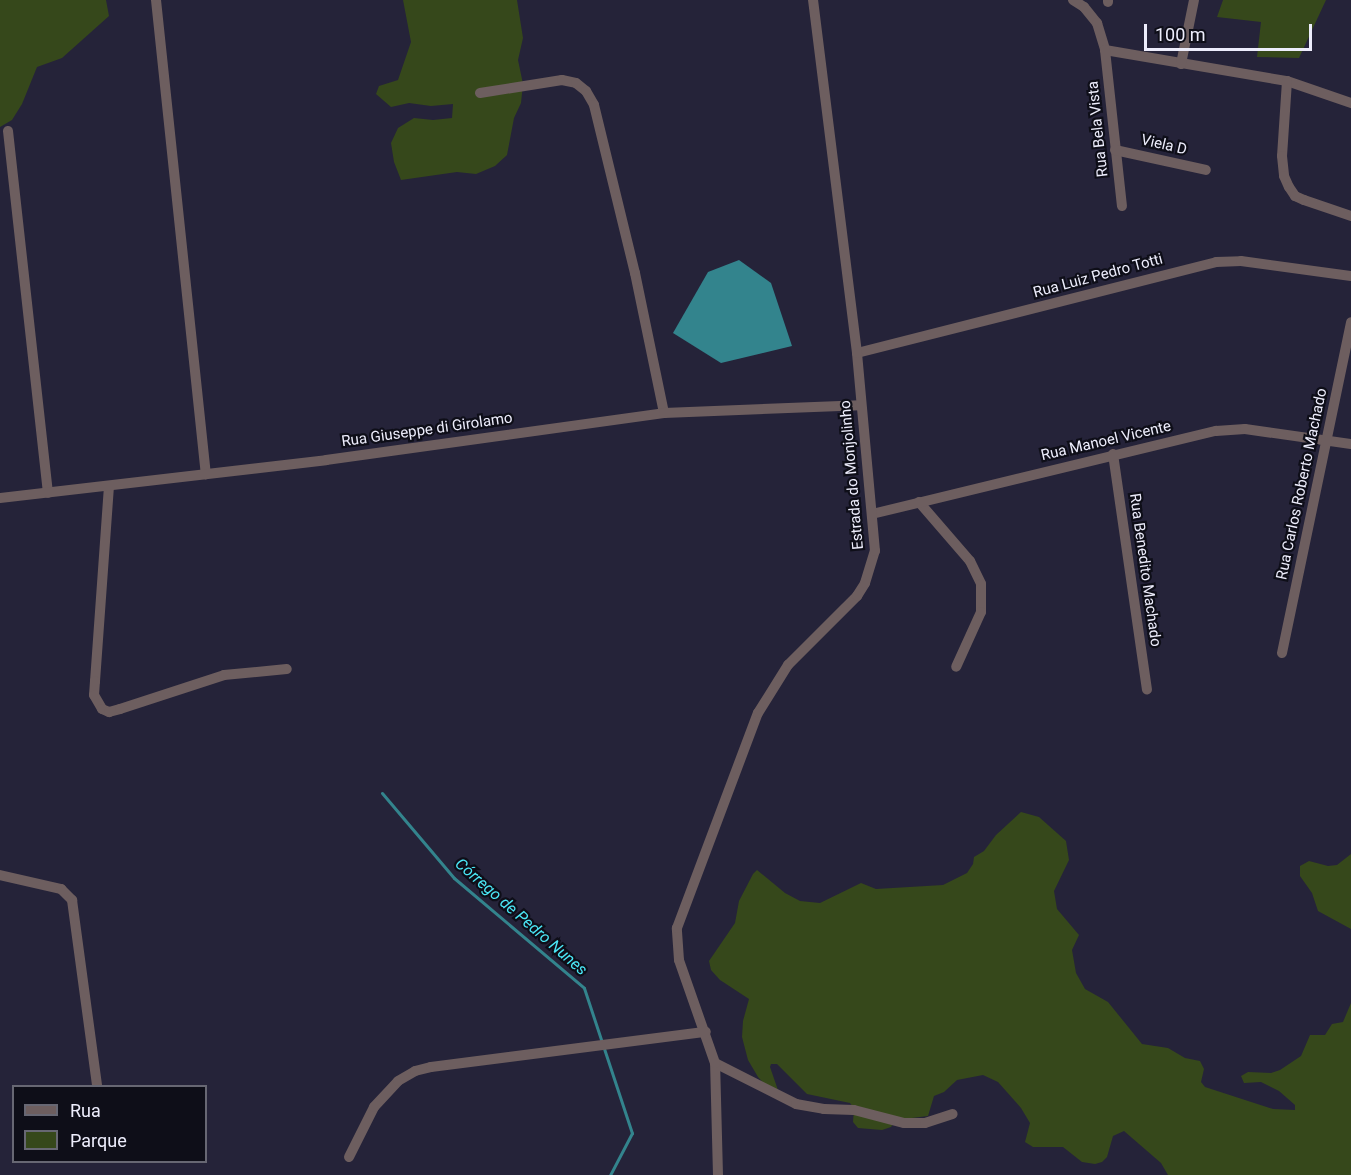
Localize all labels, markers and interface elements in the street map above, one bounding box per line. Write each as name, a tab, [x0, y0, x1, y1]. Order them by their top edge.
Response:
scale bar	[1147, 12, 1315, 50]
text: 100 m	[1155, 24, 1206, 45]
street label: Rua Bela Vista	[1084, 80, 1112, 178]
street label: Viela D	[1139, 131, 1189, 159]
street label: Rua Luiz Pedro Totti	[1031, 250, 1165, 302]
street label: Rua Carlos Roberto Machado	[1273, 387, 1331, 581]
street label: Estrada do Monjolinho	[837, 400, 867, 550]
street label: Rua Giuseppe di Girolamo	[340, 409, 514, 451]
street label: Rua Manoel Vicente	[1039, 417, 1173, 465]
street label: Rua Benedito Machado	[1125, 492, 1165, 648]
water label: Córrego de Pedro Nunes	[451, 854, 591, 980]
legend	[12, 1085, 207, 1163]
text: Rua	[70, 1100, 101, 1121]
text: Parque	[70, 1130, 127, 1151]

